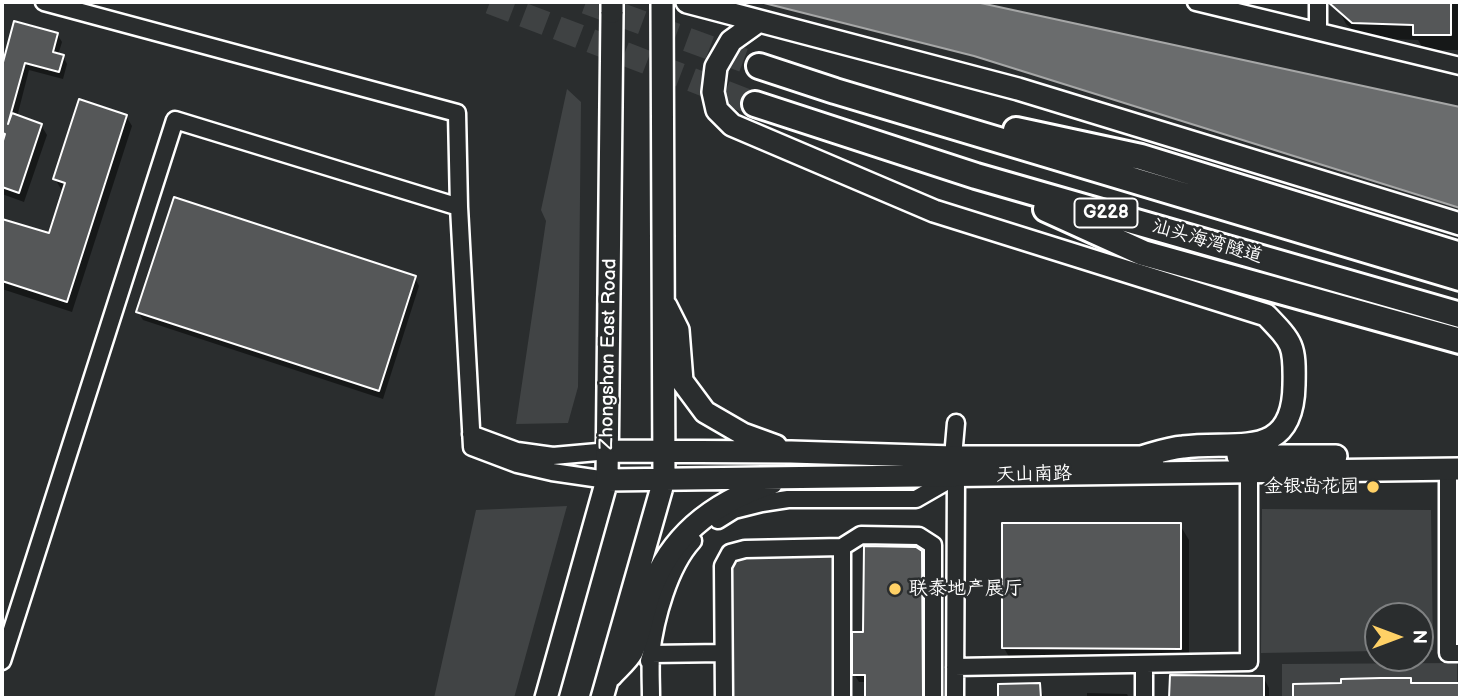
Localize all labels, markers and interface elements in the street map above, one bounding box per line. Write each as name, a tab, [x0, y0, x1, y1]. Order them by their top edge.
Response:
road number: G228	[1074, 198, 1138, 228]
street label: 汕头海湾隧道	[1149, 215, 1265, 269]
street label: Zhongshan East Road	[596, 258, 622, 450]
street label: 天山南路	[996, 463, 1072, 487]
place label: 金银岛花园	[1264, 476, 1359, 498]
marker: 金银岛花园	[1365, 479, 1381, 495]
place label: 联泰地产展厅	[909, 578, 1023, 600]
marker: 联泰地产展厅	[887, 581, 903, 597]
north arrow	[1364, 602, 1434, 672]
text: N	[1407, 630, 1430, 644]

